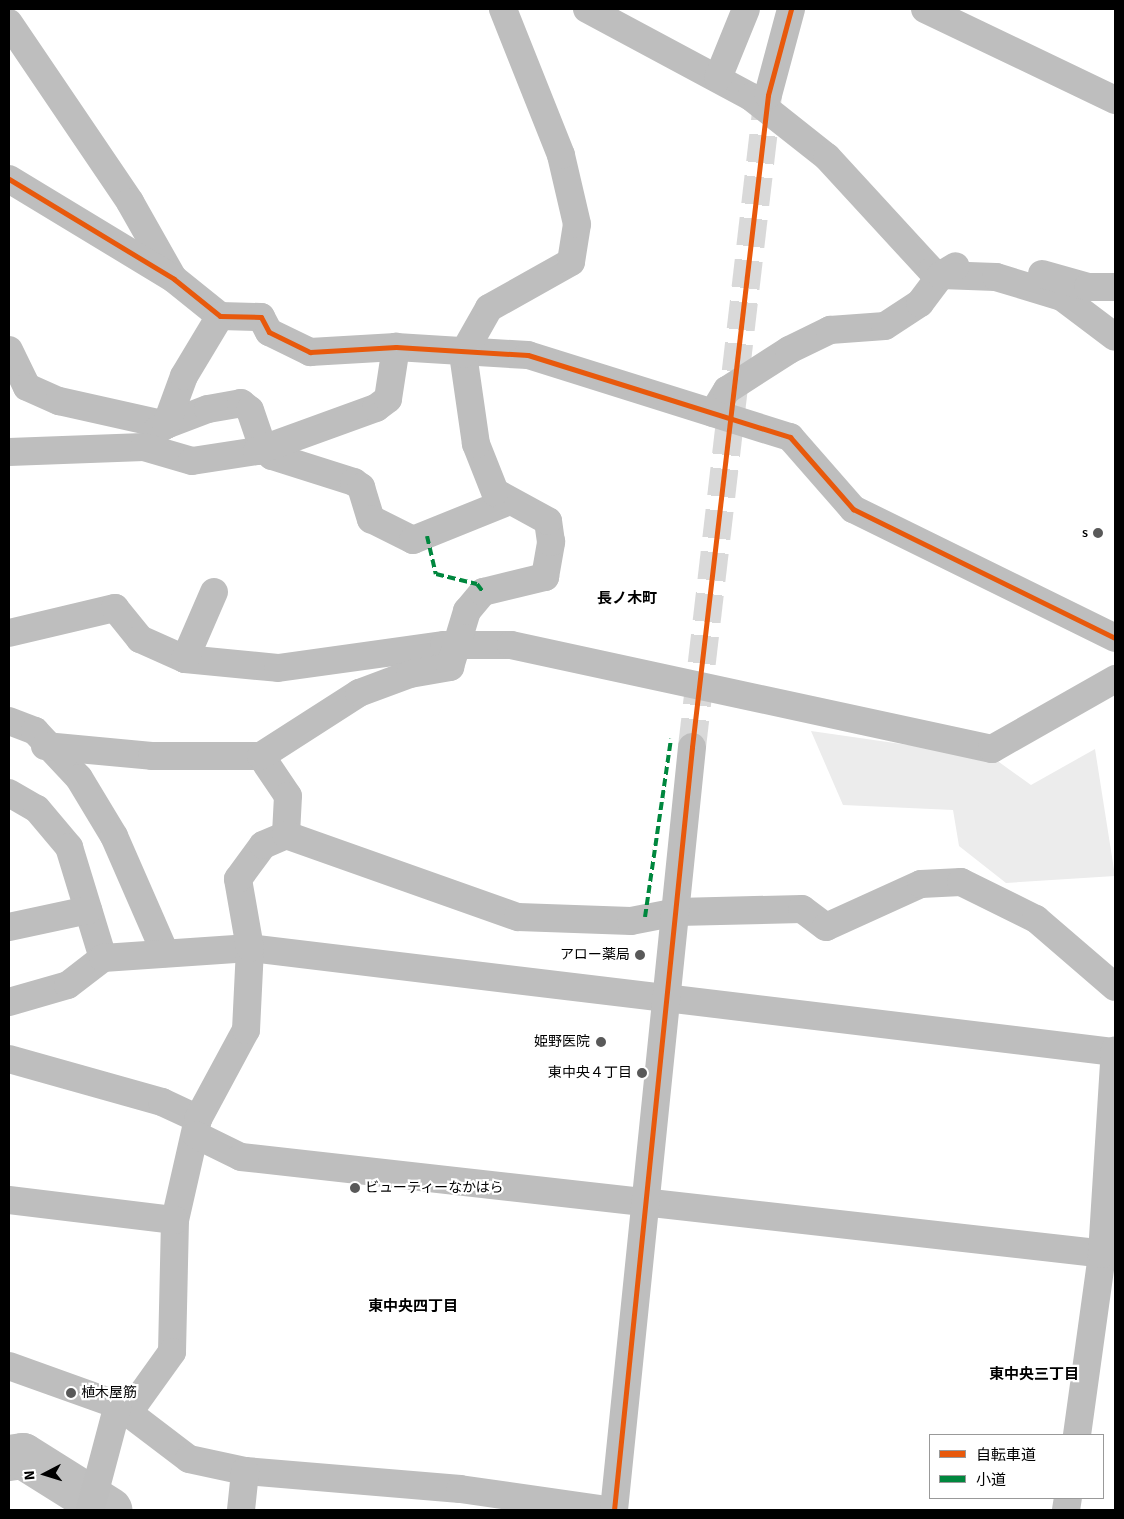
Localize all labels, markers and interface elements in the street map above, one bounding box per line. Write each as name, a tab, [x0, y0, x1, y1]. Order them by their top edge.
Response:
place label: s	[1082, 525, 1088, 541]
marker: s	[1092, 527, 1104, 539]
district label: 長ノ木町	[597, 590, 657, 608]
place label: アロー薬局	[560, 947, 630, 963]
marker: アロー薬局	[634, 949, 646, 961]
place label: 姫野医院	[534, 1034, 590, 1050]
marker: 姫野医院	[594, 1035, 608, 1049]
place label: 東中央４丁目	[548, 1065, 632, 1081]
marker: 東中央４丁目	[636, 1067, 648, 1079]
place label: ビューティーなかはら	[365, 1180, 505, 1196]
marker: ビューティーなかはら	[349, 1182, 361, 1194]
district label: 東中央四丁目	[368, 1298, 458, 1316]
district label: 東中央三丁目	[989, 1366, 1079, 1384]
place label: 植木屋筋	[81, 1385, 137, 1401]
marker: 植木屋筋	[65, 1387, 77, 1399]
legend	[929, 1434, 1104, 1499]
text: 自転車道	[976, 1446, 1036, 1464]
north arrow	[20, 1449, 70, 1499]
text: N	[21, 1470, 38, 1481]
text: 小道	[976, 1471, 1006, 1489]

